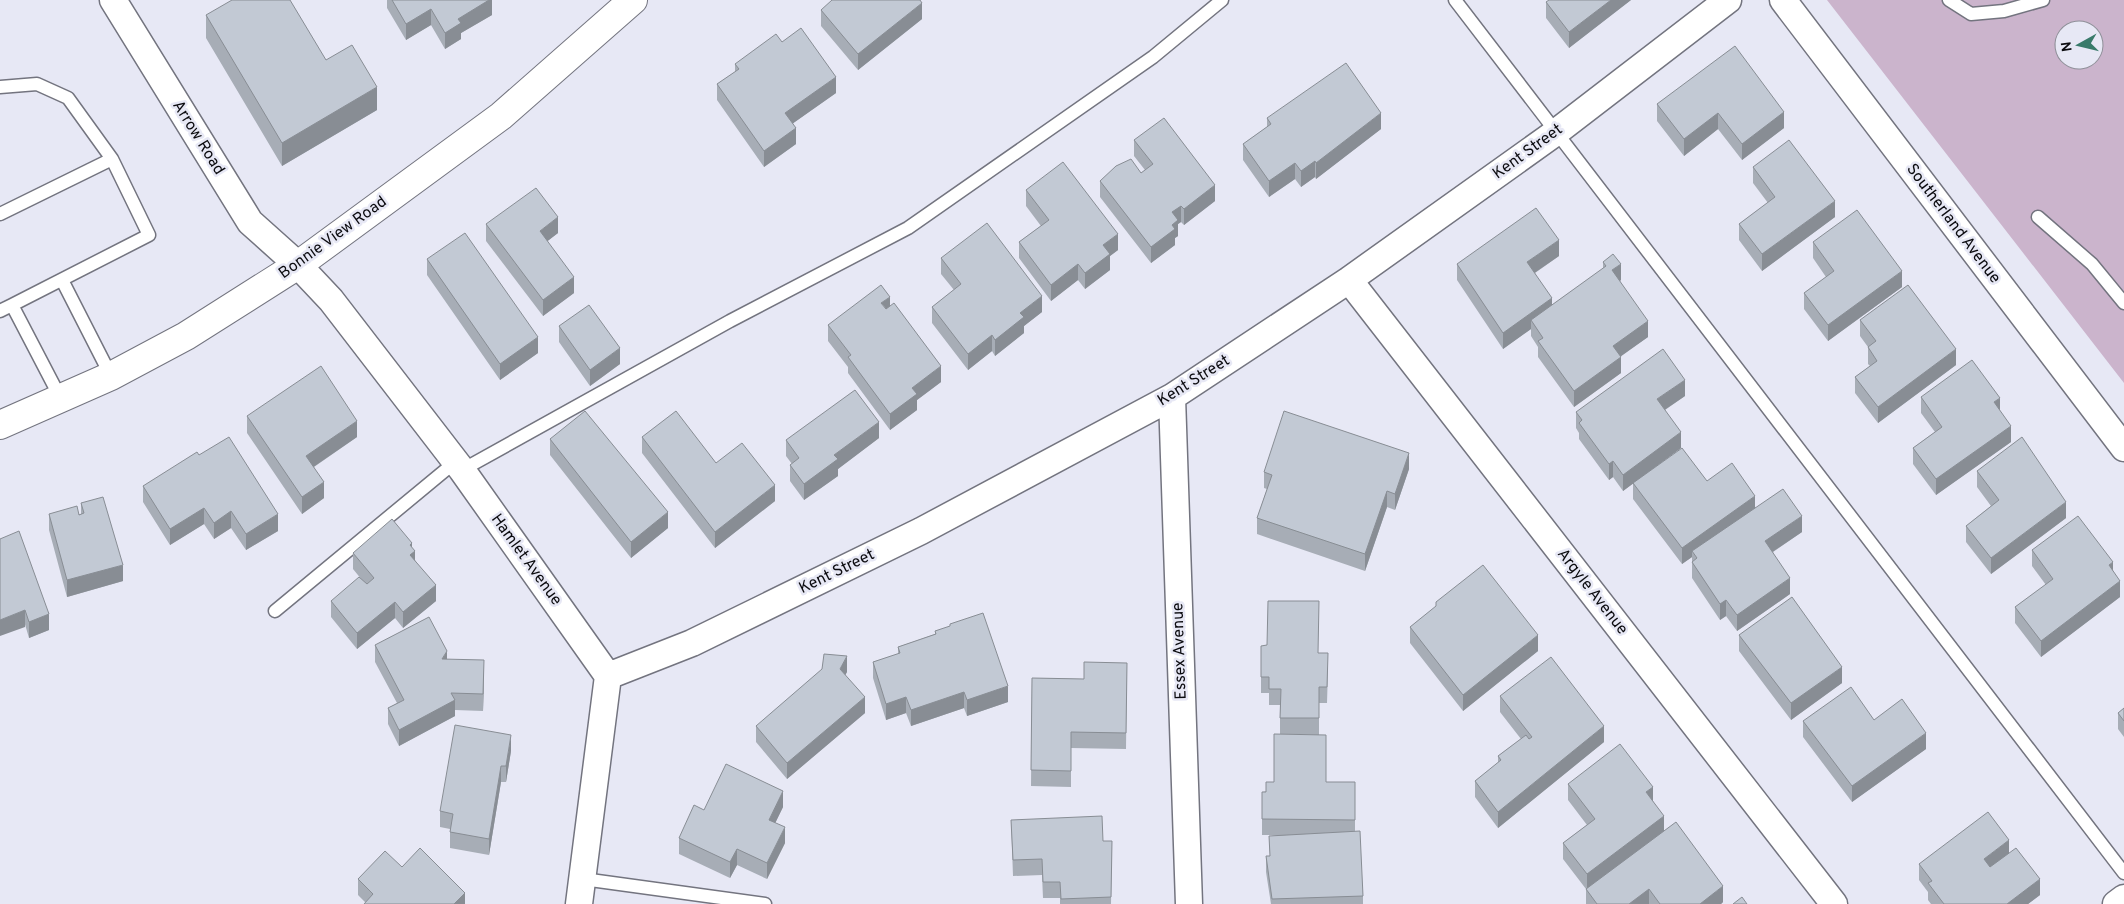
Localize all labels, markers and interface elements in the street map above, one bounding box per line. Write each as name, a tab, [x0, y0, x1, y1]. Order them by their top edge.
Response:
north arrow	[2054, 20, 2104, 70]
text: N	[2058, 40, 2077, 53]
street label: Arrow Road	[167, 97, 229, 179]
street label: Kent Street	[1489, 120, 1567, 184]
street label: Southerland Avenue	[1901, 160, 2005, 288]
street label: Bonnie View Road	[275, 192, 391, 284]
street label: Kent Street	[1154, 351, 1234, 411]
street label: Hamlet Avenue	[486, 510, 566, 610]
street label: Kent Street	[796, 545, 878, 599]
street label: Argyle Avenue	[1552, 545, 1632, 639]
street label: Essex Avenue	[1168, 602, 1192, 700]

